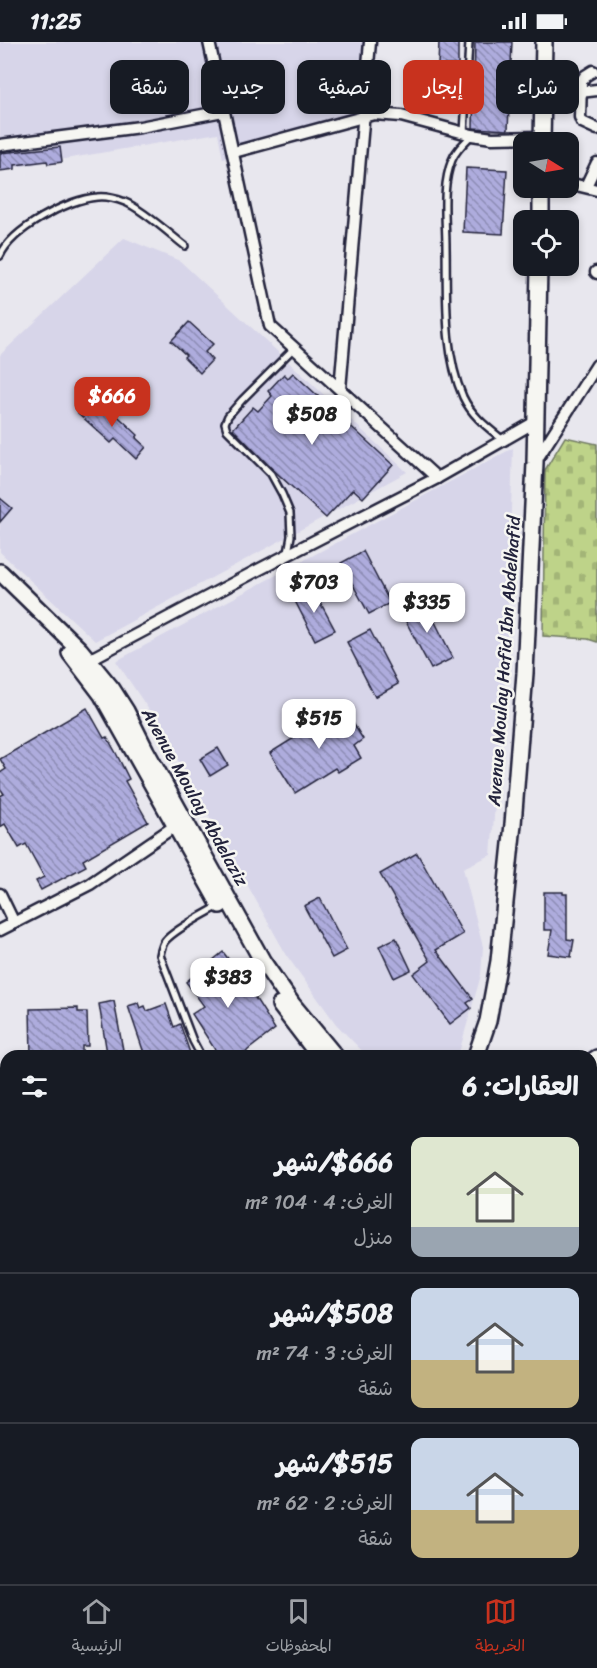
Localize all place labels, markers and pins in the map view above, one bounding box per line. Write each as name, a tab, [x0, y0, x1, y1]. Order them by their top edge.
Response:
pin: $666	[76, 377, 148, 428]
pin: $508	[276, 395, 348, 446]
pin: $703	[278, 563, 350, 614]
pin: $335	[391, 583, 463, 634]
pin: $515	[283, 699, 355, 750]
pin: $383	[192, 958, 264, 1009]

